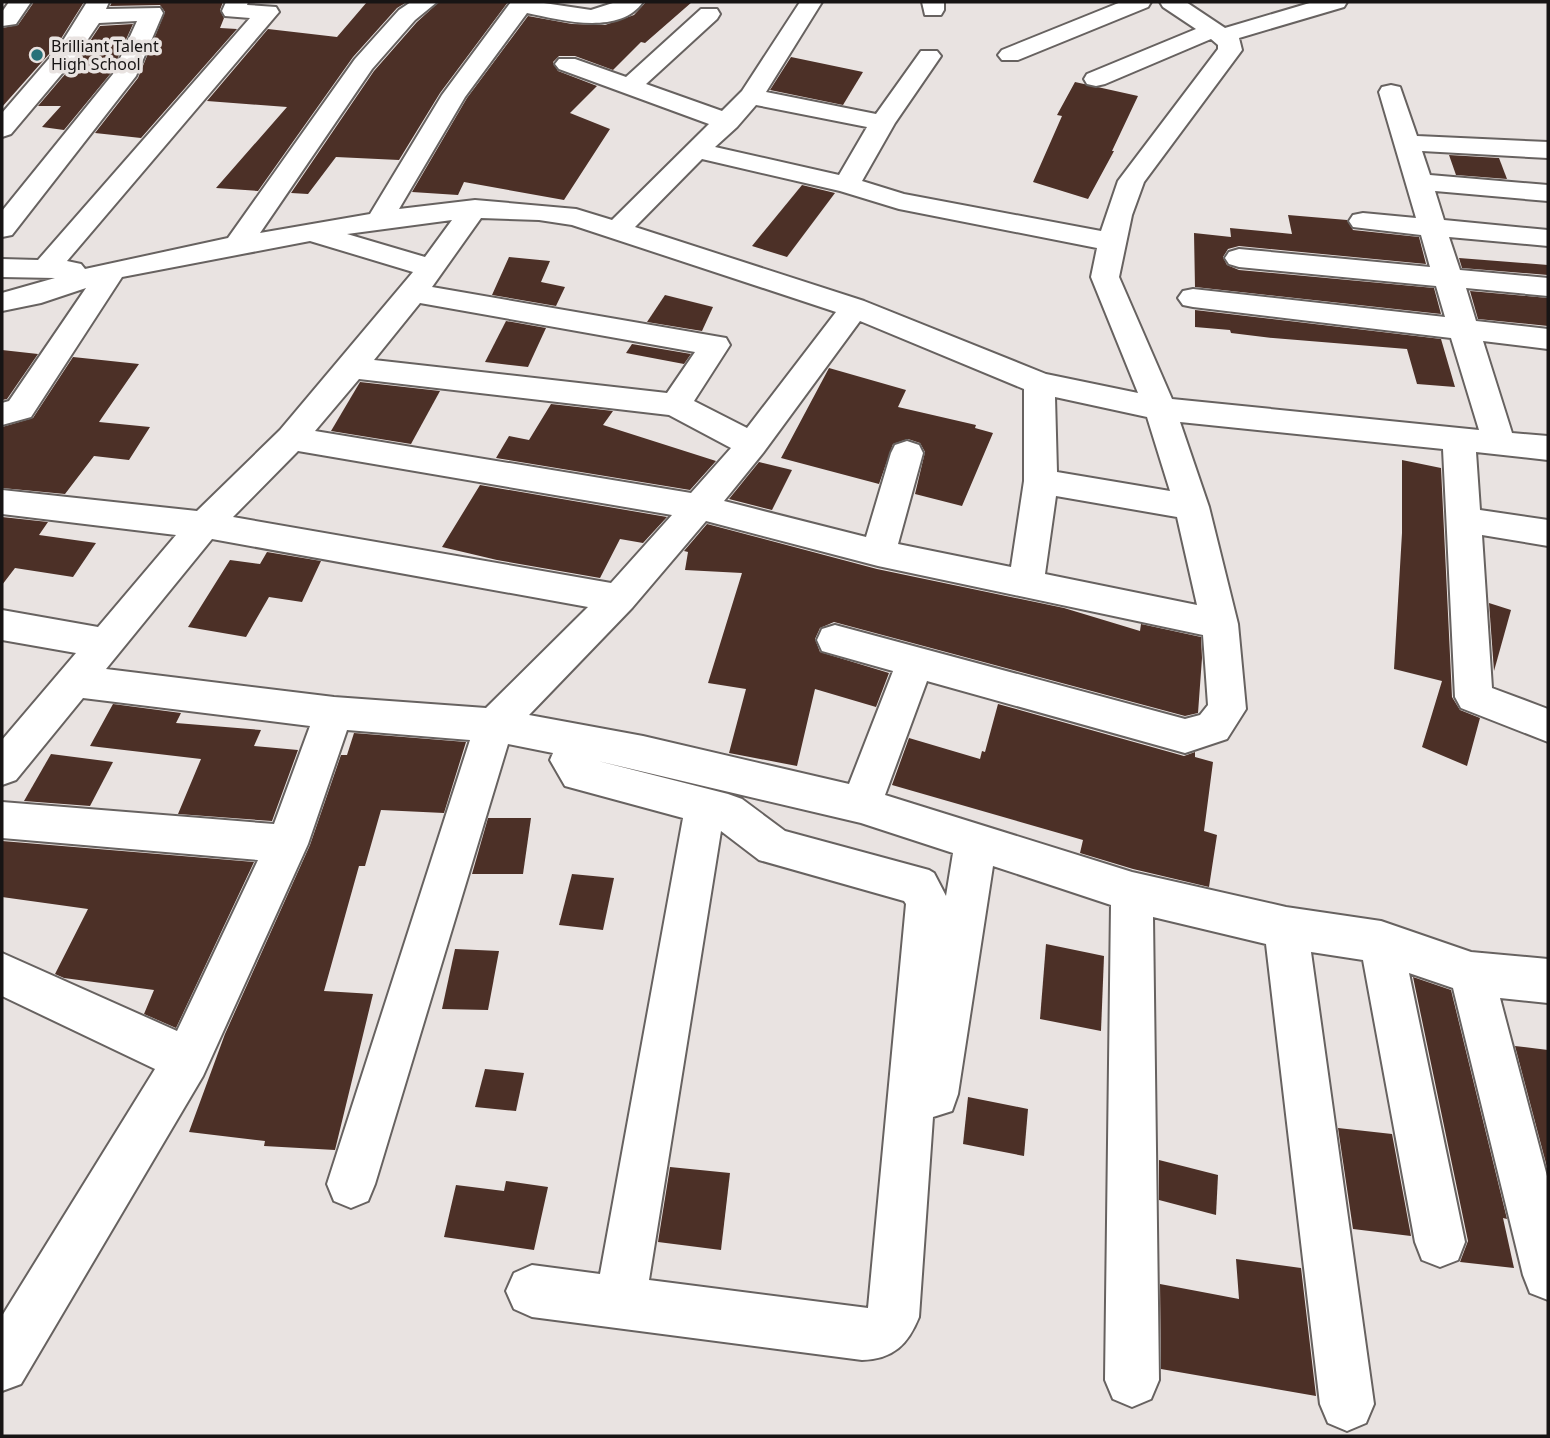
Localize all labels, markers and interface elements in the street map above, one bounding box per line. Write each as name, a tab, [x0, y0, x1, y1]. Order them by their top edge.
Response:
place label: Brilliant Talent High School	[51, 35, 159, 75]
marker: Brilliant Talent High School	[29, 47, 45, 63]

